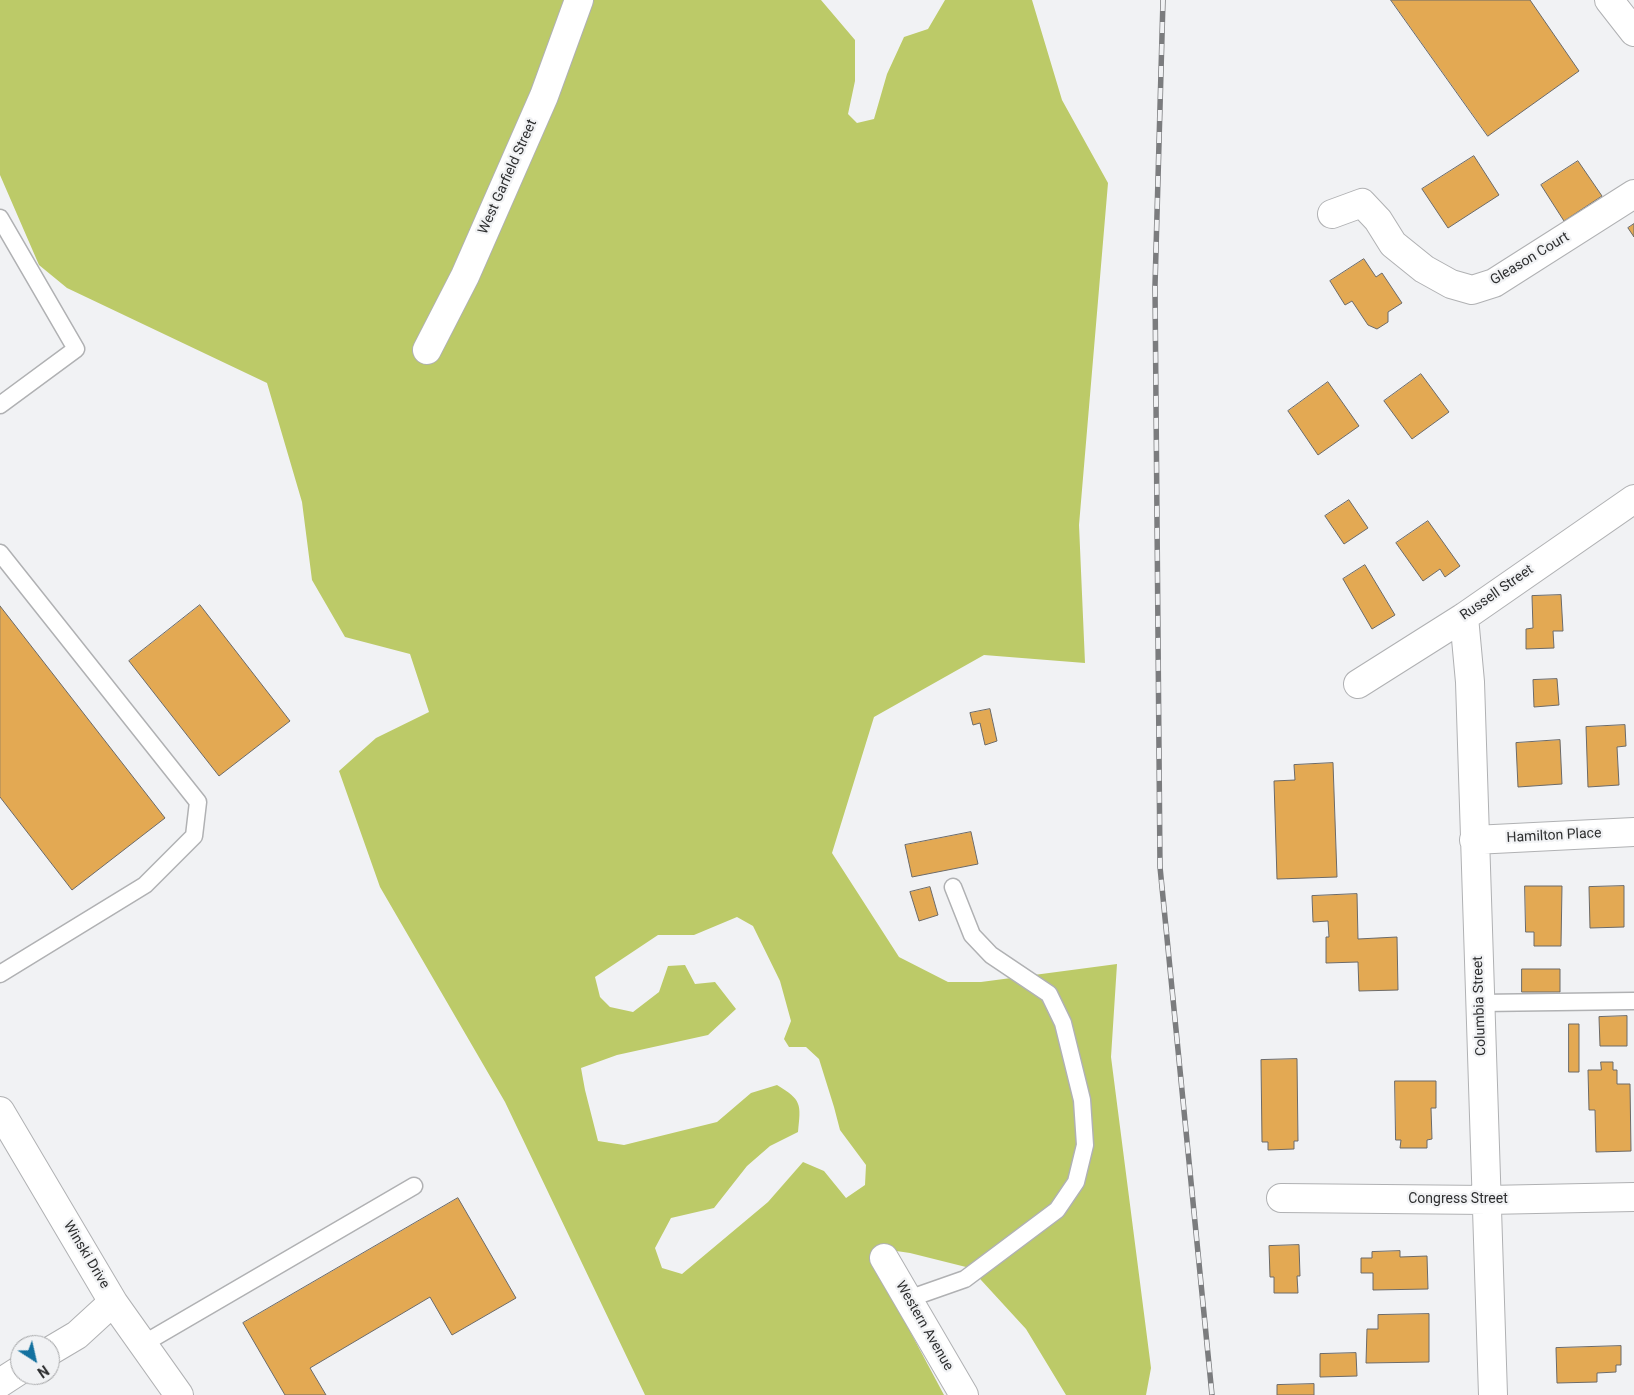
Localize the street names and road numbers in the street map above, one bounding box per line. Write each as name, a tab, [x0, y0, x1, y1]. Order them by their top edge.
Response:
street label: West Garfield Street	[475, 117, 541, 237]
street label: Gleason Court	[1488, 229, 1572, 289]
street label: Russell Street	[1457, 562, 1537, 624]
street label: Hamilton Place	[1506, 825, 1602, 847]
street label: Columbia Street	[1470, 956, 1490, 1056]
street label: Congress Street	[1408, 1191, 1508, 1207]
street label: Winski Drive	[59, 1218, 113, 1292]
street label: Western Avenue	[892, 1278, 956, 1374]

